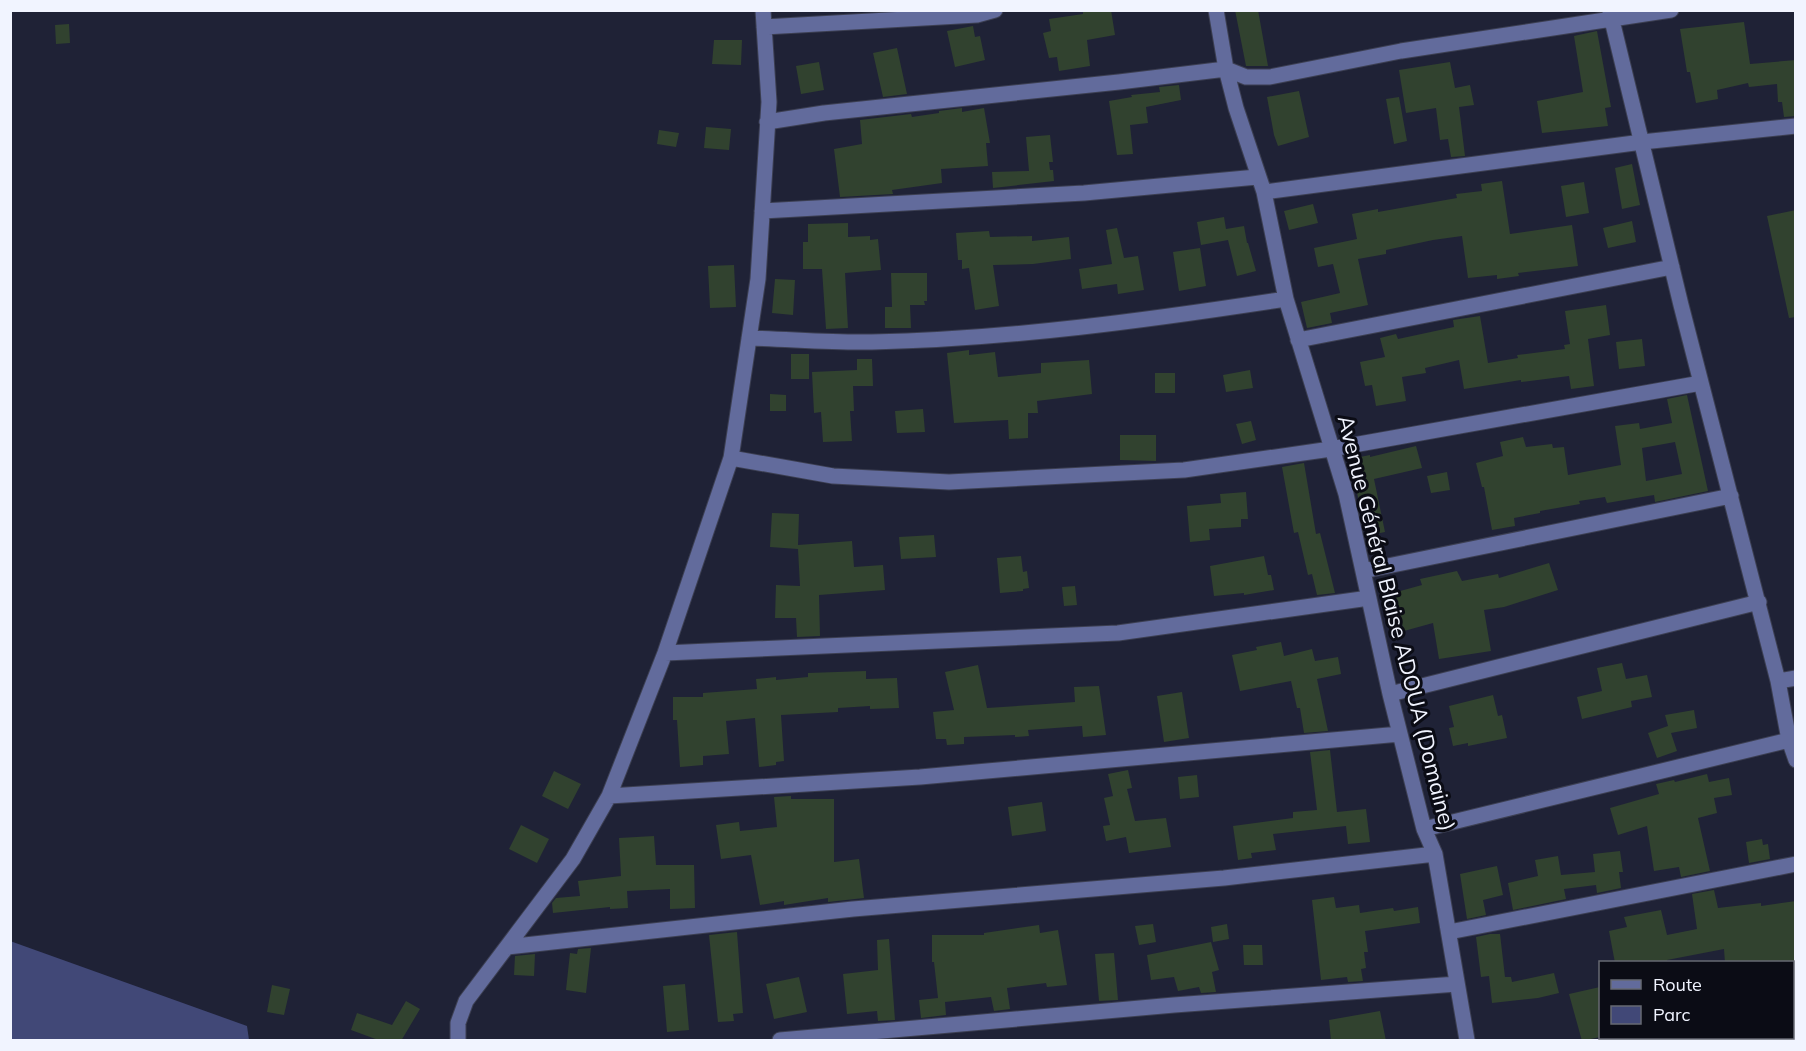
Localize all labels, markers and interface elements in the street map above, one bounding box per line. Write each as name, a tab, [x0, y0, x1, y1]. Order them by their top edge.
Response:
street label: Avenue Général Blaise ADOUA (Domaine)	[1332, 412, 1462, 834]
legend	[1599, 961, 1794, 1039]
text: Route	[1653, 973, 1702, 996]
text: Parc	[1653, 1003, 1691, 1026]

